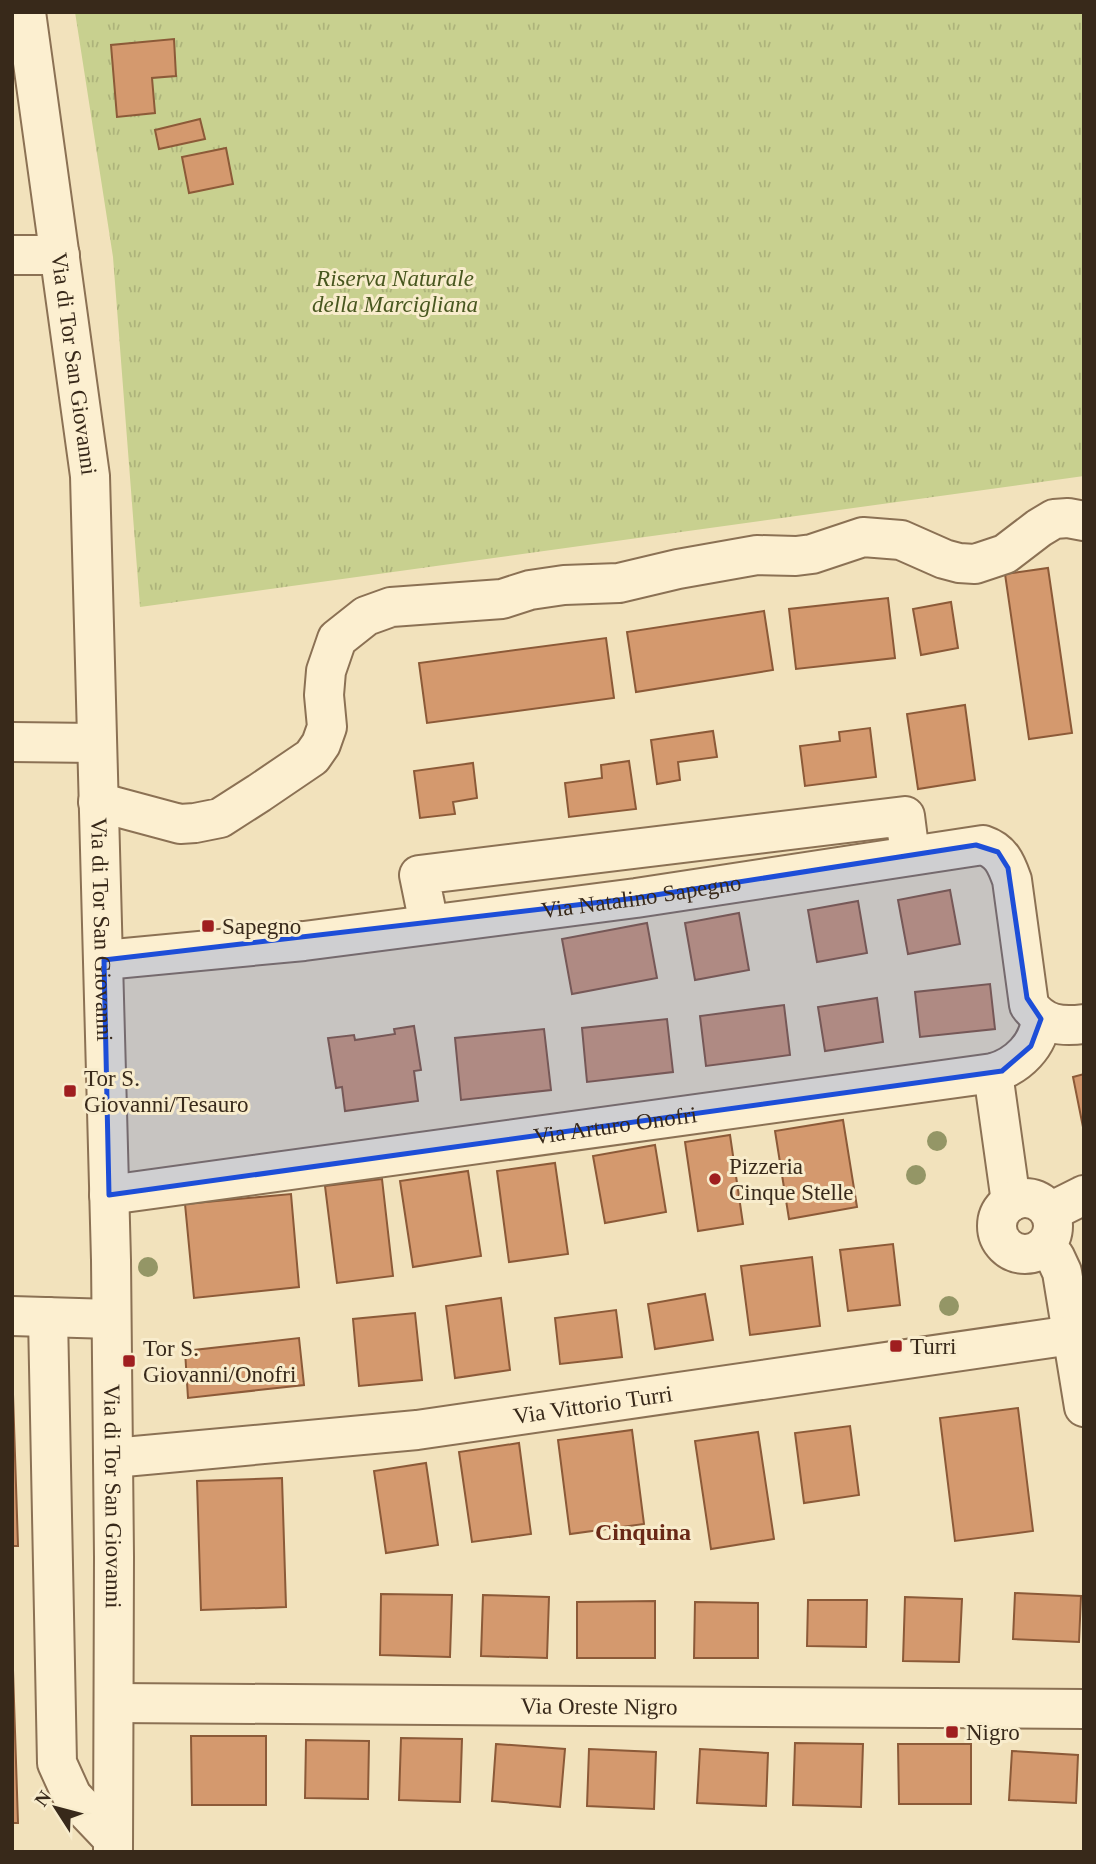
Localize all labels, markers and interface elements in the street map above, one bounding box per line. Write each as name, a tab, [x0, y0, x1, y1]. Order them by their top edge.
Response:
street label: Via di Tor San Giovanni	[47, 251, 102, 476]
park label: Riserva Naturale della Marcigliana	[312, 266, 478, 317]
street label: Via di Tor San Giovanni	[87, 817, 118, 1042]
street label: Via Natalino Sapegno	[540, 870, 743, 923]
place label: Sapegno	[222, 914, 301, 939]
marker: Sapegno	[200, 918, 216, 934]
place label: Tor S. Giovanni/Tesauro	[84, 1066, 248, 1117]
marker: Tor S. Giovanni/Tesauro	[62, 1083, 78, 1099]
street label: Via Arturo Onofri	[532, 1101, 699, 1149]
place label: Pizzeria Cinque Stelle	[729, 1154, 854, 1205]
marker: Pizzeria Cinque Stelle	[707, 1171, 723, 1187]
place label: Turri	[910, 1334, 956, 1359]
place label: Tor S. Giovanni/Onofri	[143, 1336, 296, 1387]
marker: Turri	[888, 1338, 904, 1354]
marker: Tor S. Giovanni/Onofri	[121, 1353, 137, 1369]
street label: Via Vittorio Turri	[512, 1381, 674, 1428]
street label: Via di Tor San Giovanni	[100, 1384, 127, 1608]
district label: Cinquina	[595, 1519, 691, 1545]
street label: Via Oreste Nigro	[520, 1693, 678, 1719]
place label: Nigro	[966, 1720, 1020, 1745]
marker: Nigro	[944, 1724, 960, 1740]
north arrow	[21, 1773, 91, 1843]
text: N	[30, 1786, 55, 1810]

